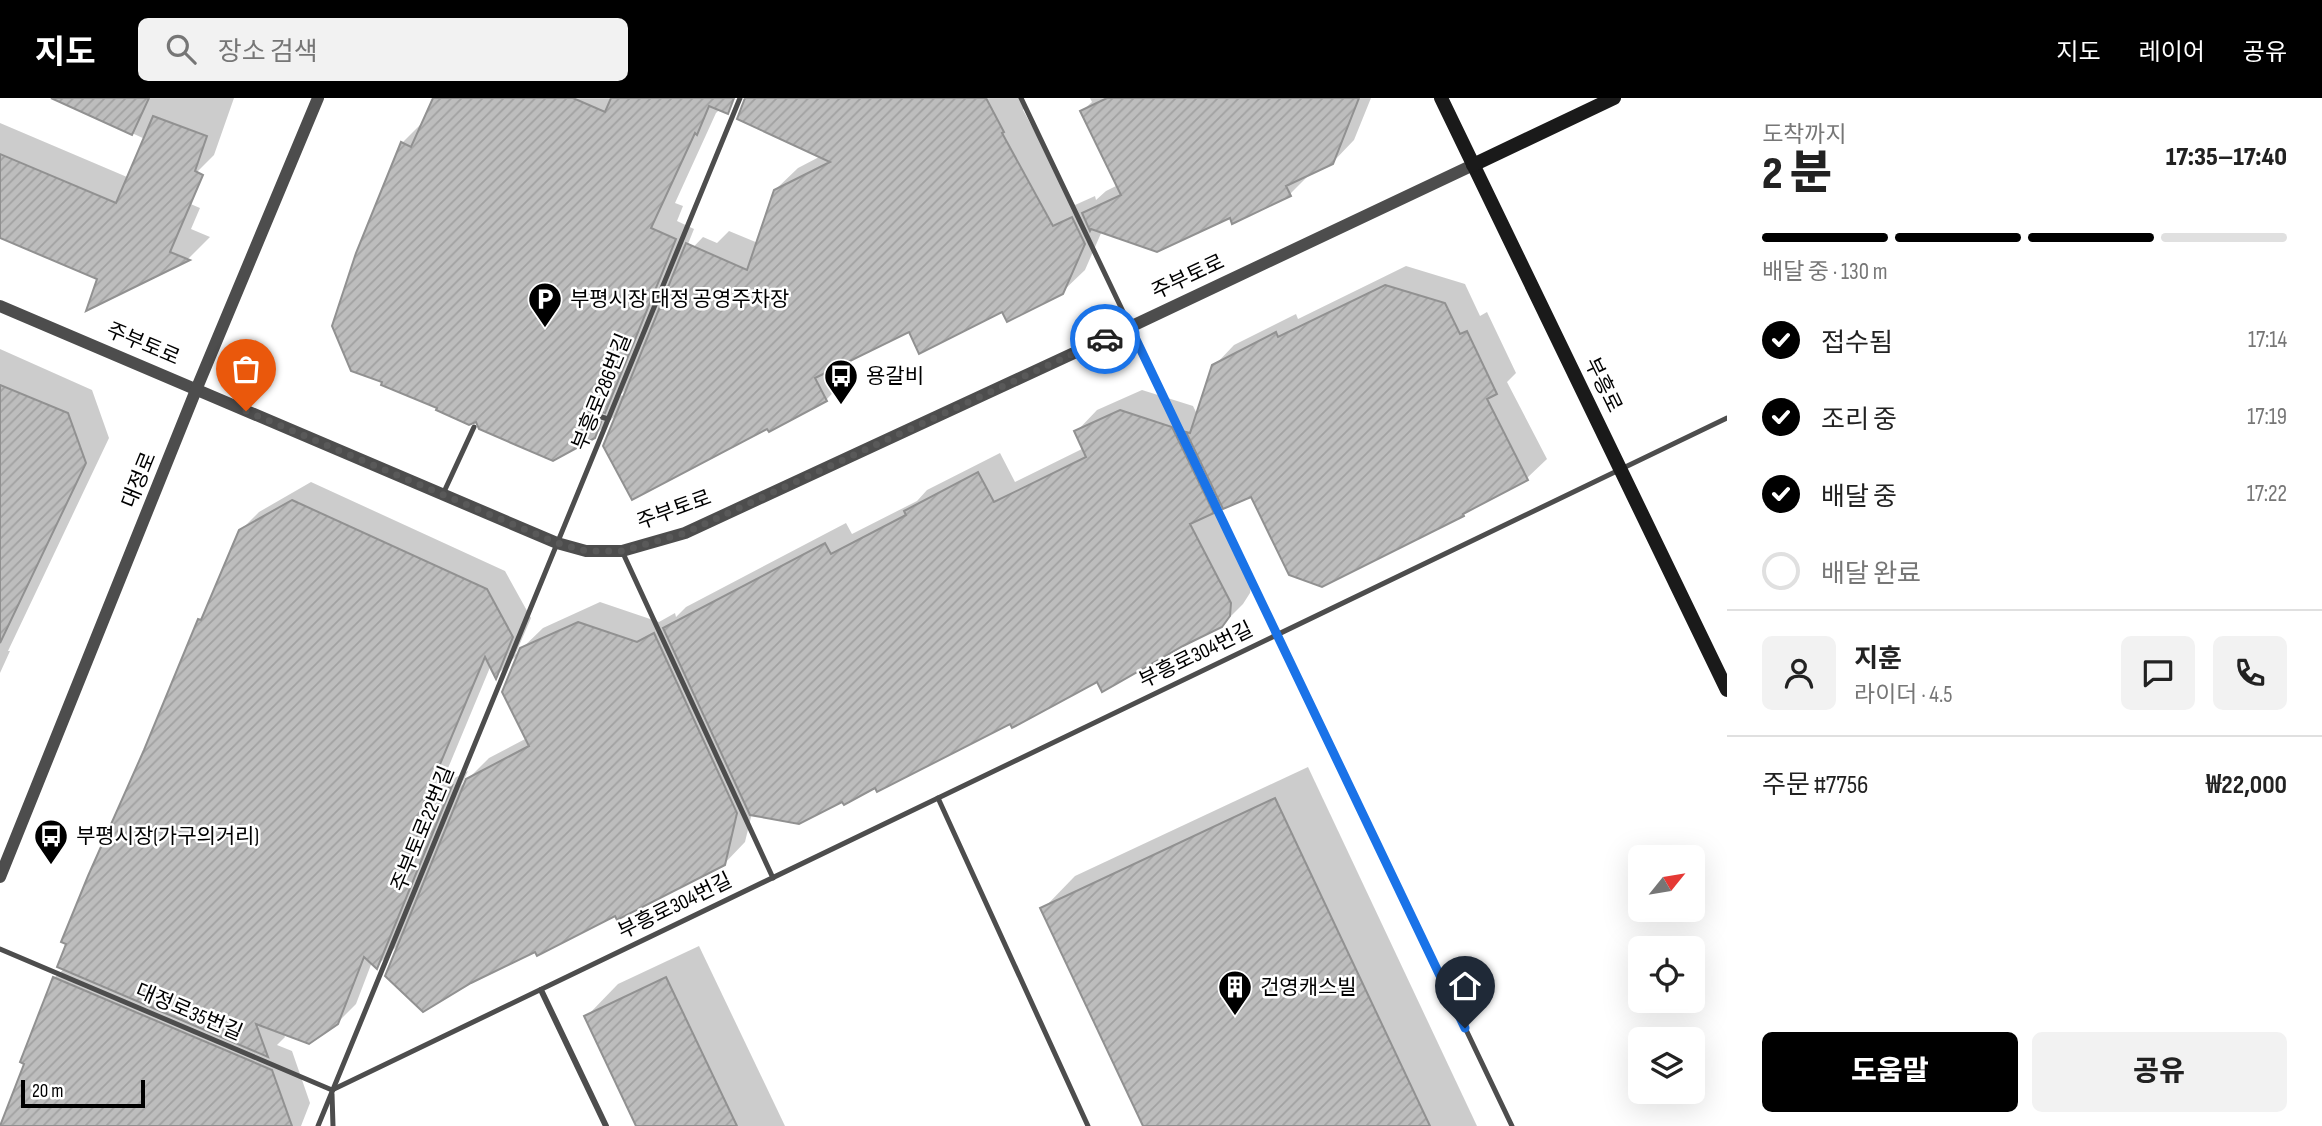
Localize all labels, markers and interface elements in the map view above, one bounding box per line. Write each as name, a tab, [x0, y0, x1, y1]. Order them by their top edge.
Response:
search box	[138, 18, 628, 81]
icon: search	[162, 30, 200, 68]
text: 지도	[35, 33, 96, 73]
text: 장소 검색	[218, 37, 318, 68]
text: 지도	[2056, 38, 2101, 67]
text: 레이어	[2139, 38, 2205, 67]
text: 공유	[2243, 38, 2287, 67]
text: 도착까지	[1762, 121, 1847, 149]
text: 17:35–17:40	[2166, 142, 2287, 173]
text: 2 분	[1762, 147, 1832, 202]
street label: 주부토로	[1148, 249, 1228, 305]
text: 배달 중 · 130 m	[1762, 258, 1887, 286]
parking icon: 부평시장 대정 공영주차장	[526, 280, 564, 329]
place label: 부평시장 대정 공영주차장	[570, 287, 789, 312]
courier	[1070, 304, 1140, 374]
street label: 주부토로	[103, 317, 183, 371]
icon: car	[1086, 320, 1124, 358]
icon: check	[1762, 321, 1800, 359]
text: 17:14	[2248, 326, 2287, 354]
text: 접수됨	[1821, 328, 1893, 359]
street label: 부흥로286번길	[567, 330, 637, 454]
pin	[216, 339, 276, 411]
icon: bag	[227, 350, 265, 388]
street label: 부흥로	[1579, 353, 1627, 417]
bus stop icon: 용갈비	[822, 357, 860, 406]
place label: 용갈비	[866, 364, 924, 389]
icon: check	[1762, 398, 1800, 436]
text: 17:19	[2247, 403, 2287, 431]
text: 조리 중	[1821, 405, 1897, 436]
street label: 대정로	[117, 448, 161, 512]
icon: check	[1762, 475, 1800, 513]
text: 17:22	[2247, 480, 2287, 508]
text: 배달 중	[1821, 482, 1897, 513]
street label: 주부토로	[633, 485, 715, 535]
text: 배달 완료	[1821, 559, 1921, 590]
street label: 부흥로304번길	[1135, 617, 1257, 693]
button: person	[1762, 636, 1836, 710]
button: chat	[2121, 636, 2195, 710]
button: phone	[2213, 636, 2287, 710]
text: 지훈	[1854, 644, 1902, 675]
text: 라이더 · 4.5	[1854, 681, 1952, 709]
street label: 주부토로22번길	[386, 763, 460, 895]
text: 주문 #7756	[1762, 770, 1868, 801]
text: ₩22,000	[2206, 770, 2287, 801]
bus stop icon: 부평시장(가구의거리)	[32, 817, 70, 866]
place label: 부평시장(가구의거리)	[76, 824, 259, 849]
north arrow	[1628, 845, 1704, 922]
map controls	[1628, 845, 1705, 1104]
street label: 부흥로304번길	[614, 868, 736, 944]
button: locate	[1628, 936, 1705, 1013]
pin	[1435, 956, 1495, 1028]
icon: home	[1446, 967, 1484, 1005]
building icon: 건영캐스빌	[1216, 968, 1254, 1017]
place label: 건영캐스빌	[1260, 975, 1357, 1000]
street label: 대정로35번길	[132, 978, 246, 1046]
button: layers	[1628, 1027, 1705, 1104]
button: 도움말	[1762, 1032, 2018, 1112]
button: 공유	[2032, 1032, 2287, 1112]
scale bar	[21, 1077, 145, 1109]
text: 20 m	[32, 1080, 64, 1103]

